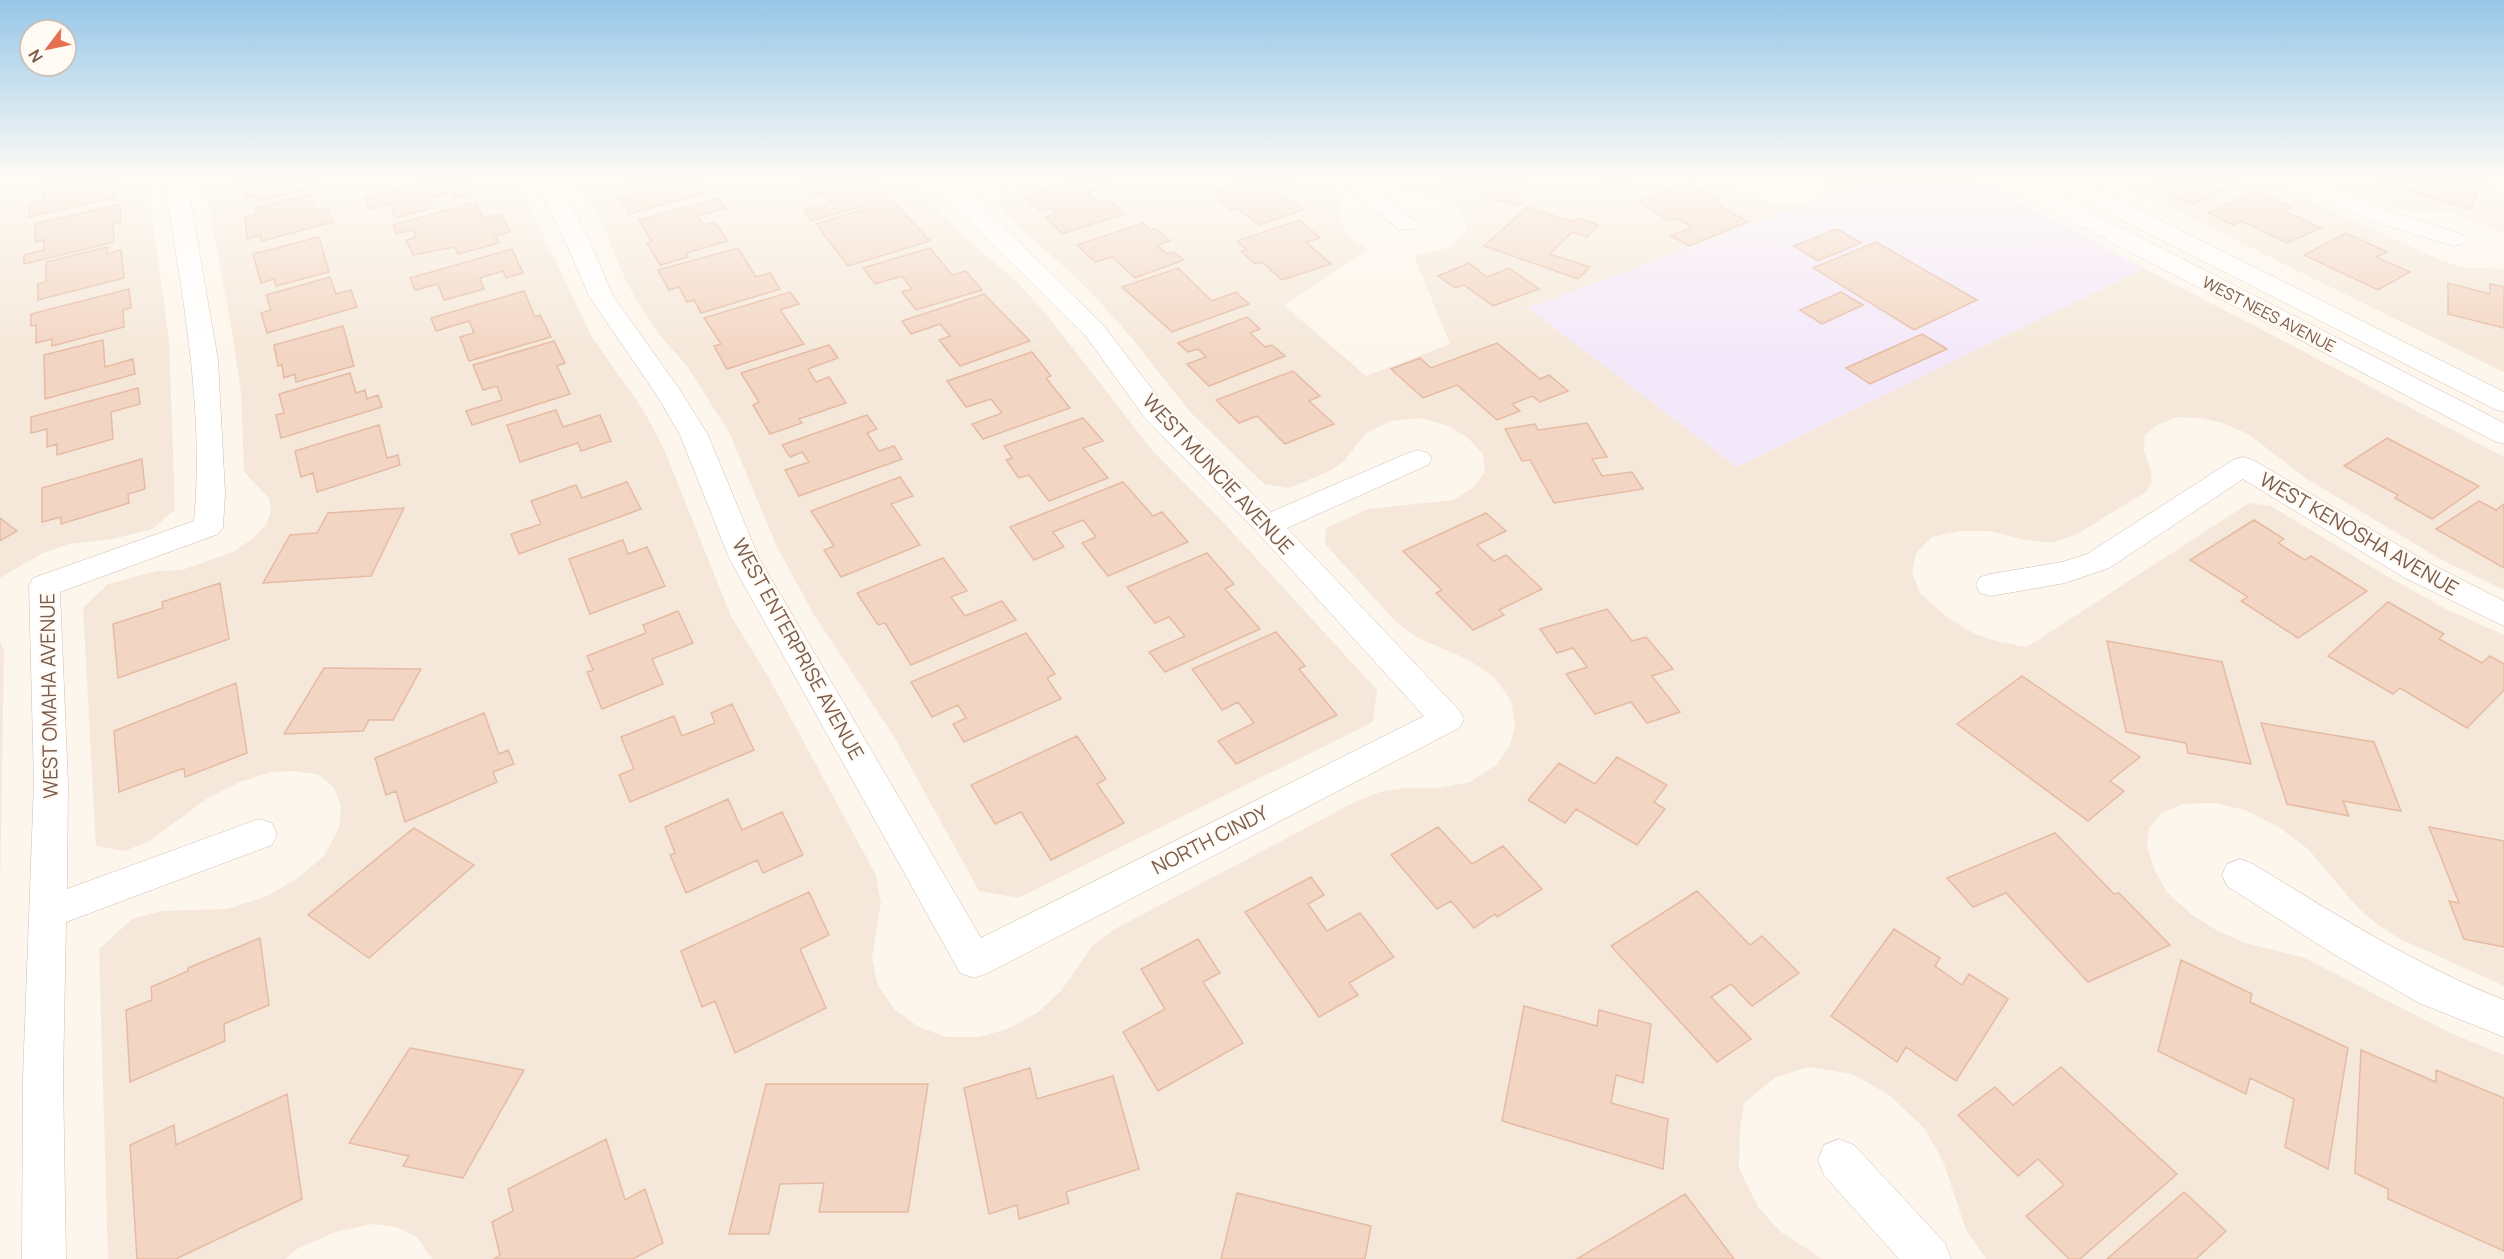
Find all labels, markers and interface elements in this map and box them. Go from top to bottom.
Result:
north arrow [18,18,78,78]
text: N [23,45,48,67]
street label: WEST NEES AVENUE [2199,271,2339,357]
street label: WEST MUNCIE AVENUE [1137,388,1300,560]
street label: WEST KENOSHA AVENUE [2255,466,2464,602]
street label: WEST ENTERPRISE AVENUE [726,533,871,764]
street label: WEST OMAHA AVENUE [33,593,64,799]
street label: NORTH CINDY [1147,798,1273,880]

